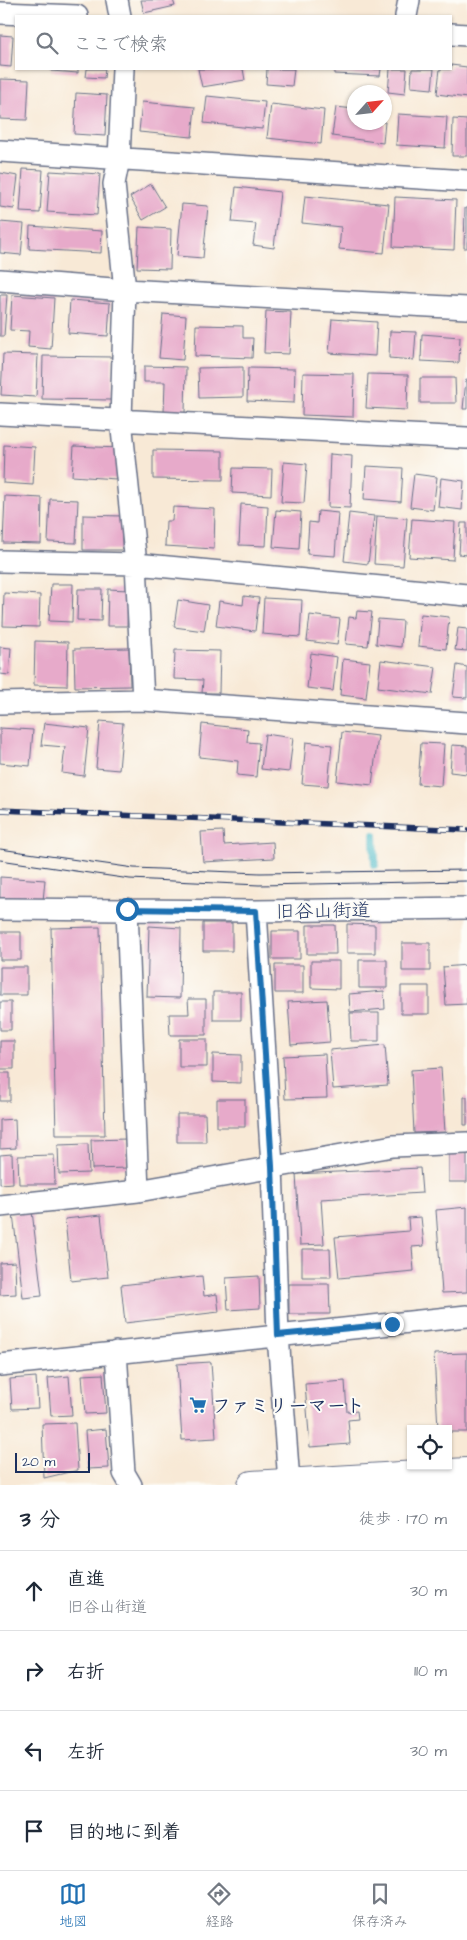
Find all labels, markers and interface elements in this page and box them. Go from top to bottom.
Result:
search box [15,15,452,70]
icon: search [33,29,61,57]
text: ここで検索 [73,31,168,58]
north arrow [347,85,392,130]
street label: 旧谷山街道 [275,897,371,926]
route start [116,898,139,921]
route end [381,1313,404,1336]
place label: ファミリーマート [212,1393,365,1420]
supermarket icon: ファミリーマート [188,1395,208,1415]
map controls [407,1425,452,1470]
button: locate [407,1425,452,1470]
scale bar [15,1450,90,1473]
text: 20 m [22,1452,55,1472]
text: 3 分 [20,1505,60,1534]
text: 徒歩 · 170 m [359,1508,447,1530]
text: 直進 [67,1566,105,1593]
icon: ahead [20,1577,48,1605]
text: 30 m [410,1580,447,1602]
text: 旧谷山街道 [67,1596,147,1618]
icon: right [20,1657,48,1685]
text: 右折 [67,1659,105,1686]
text: 110 m [414,1660,447,1682]
icon: left [20,1737,48,1765]
text: 左折 [67,1739,105,1766]
text: 30 m [410,1740,447,1762]
icon: arrive [20,1817,48,1845]
text: 目的地に到着 [67,1819,181,1846]
tab: 地図 [59,1880,87,1932]
tab: 経路 [205,1880,233,1932]
tab: 保存済み [352,1880,408,1932]

